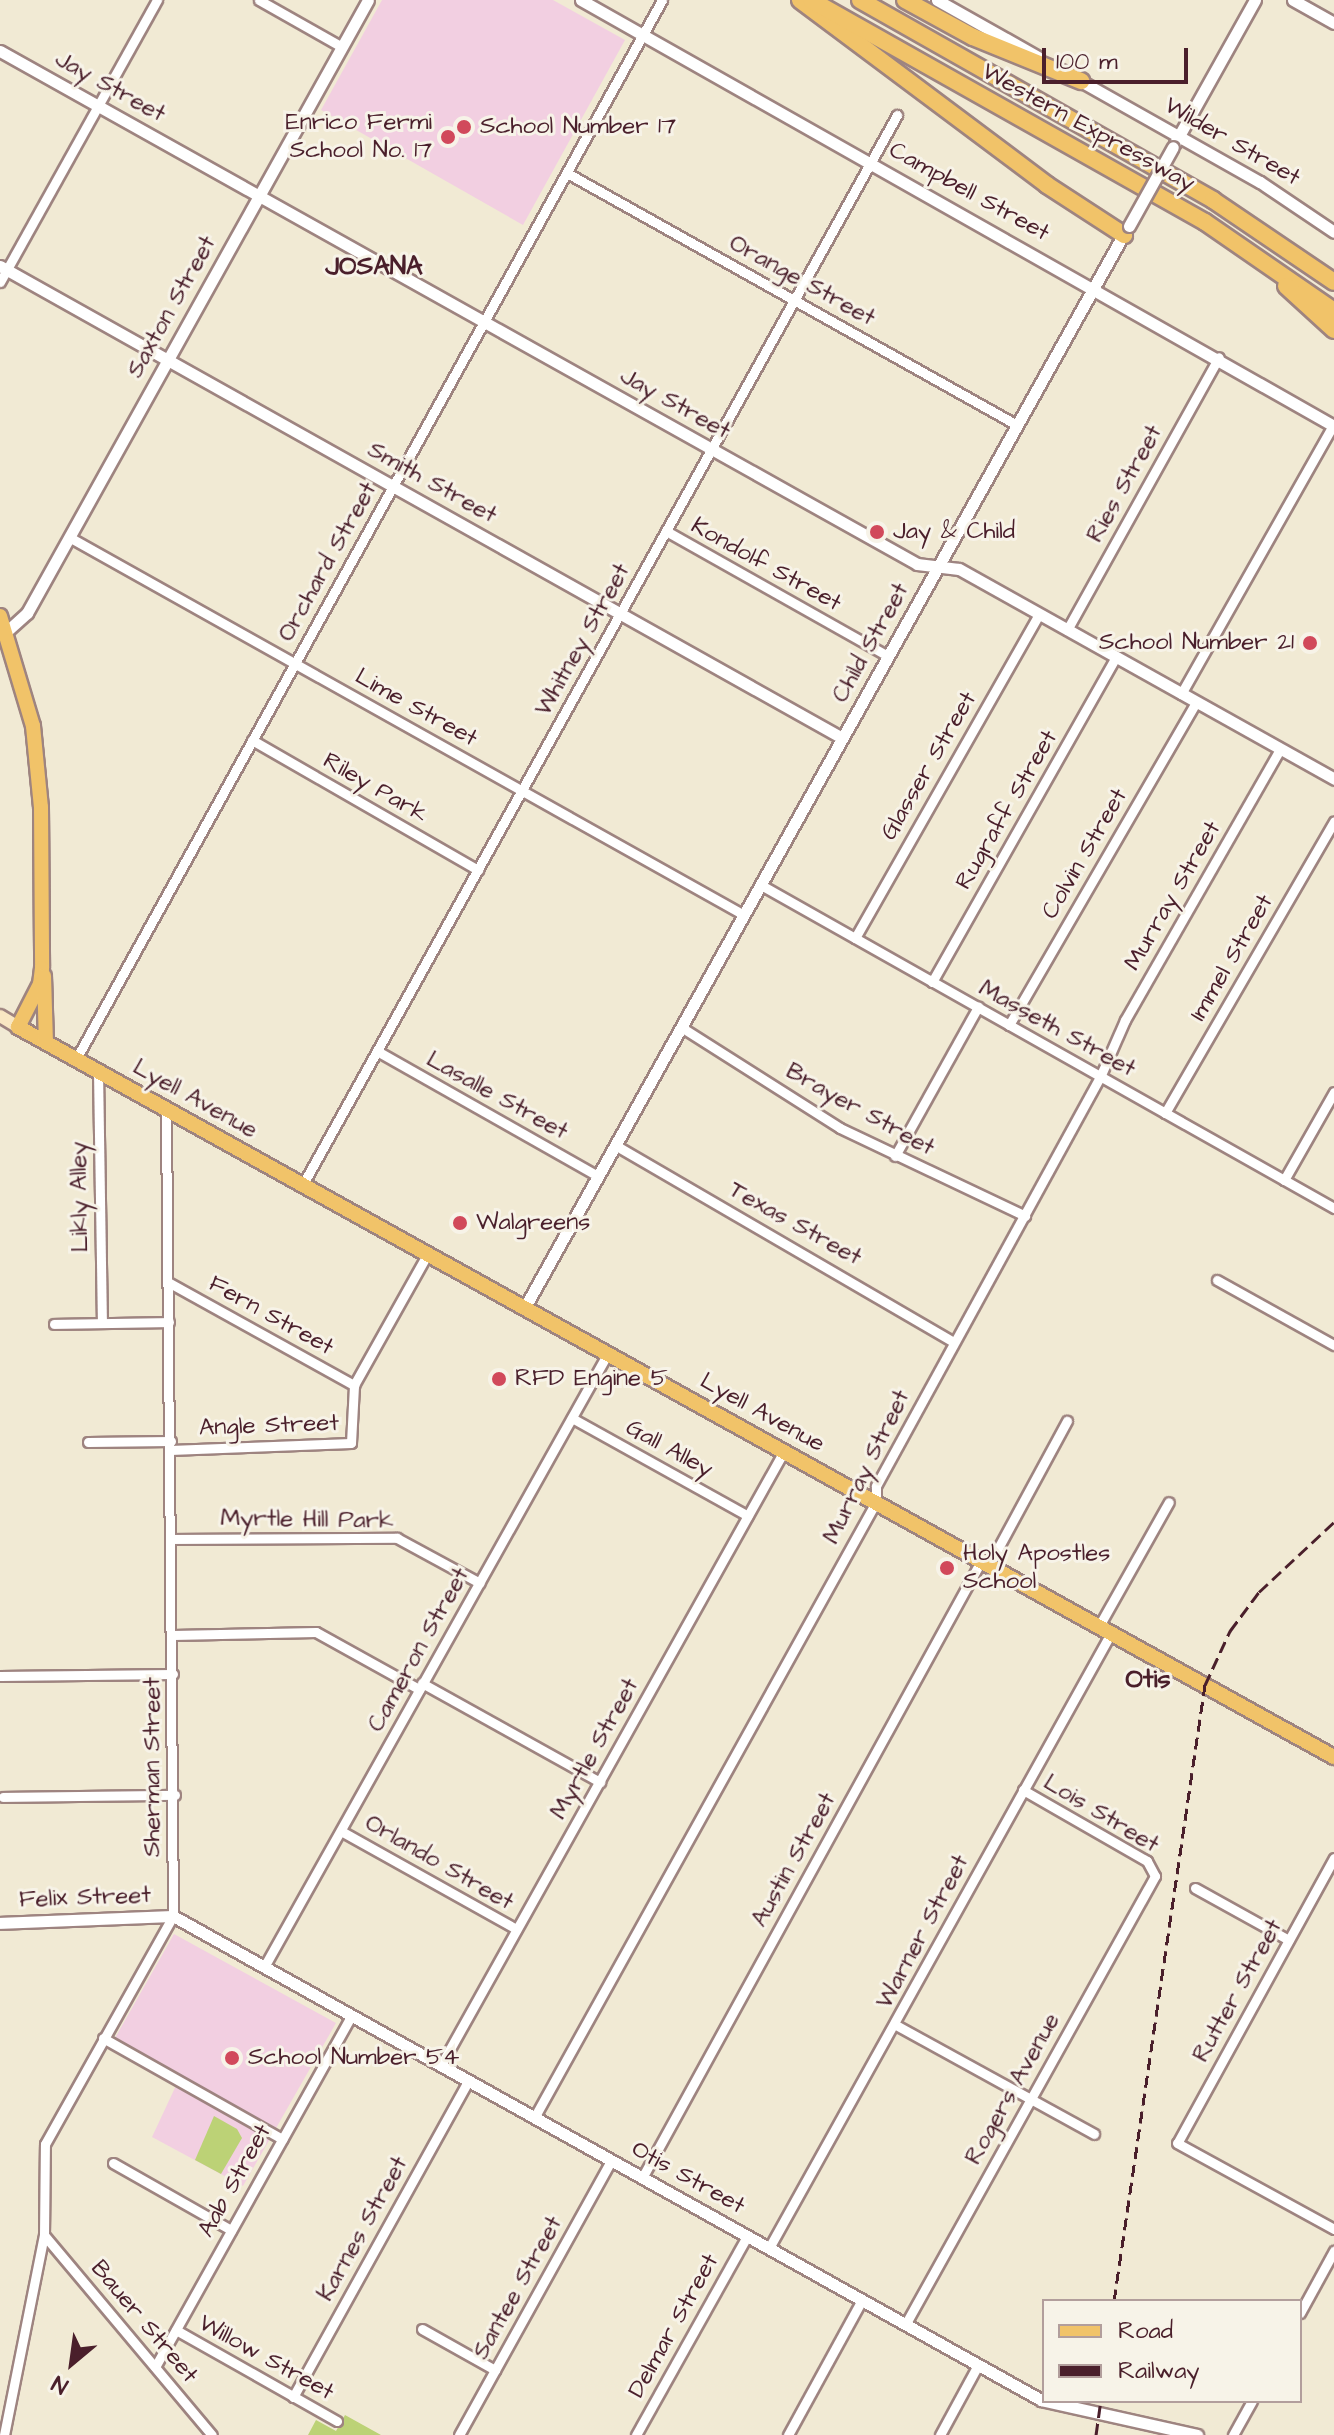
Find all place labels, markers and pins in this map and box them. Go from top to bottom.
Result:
place label: Enrico Fermi School No. 17 [285,109,432,165]
place label: School Number 17 [480,113,676,141]
marker: School Number 17 [455,118,473,136]
marker: Enrico Fermi School No. 17 [439,128,457,146]
place label: Jay & Child [893,518,1015,546]
marker: Jay & Child [868,523,886,541]
place label: School Number 21 [1099,629,1294,657]
marker: School Number 21 [1301,634,1319,652]
place label: Walgreens [476,1209,590,1237]
marker: Walgreens [451,1214,469,1232]
place label: RFD Engine 5 [515,1365,668,1393]
marker: RFD Engine 5 [490,1370,508,1388]
place label: Holy Apostles School [963,1540,1110,1596]
marker: Holy Apostles School [938,1559,956,1577]
place label: School Number 54 [248,2044,459,2072]
marker: School Number 54 [223,2049,241,2067]

